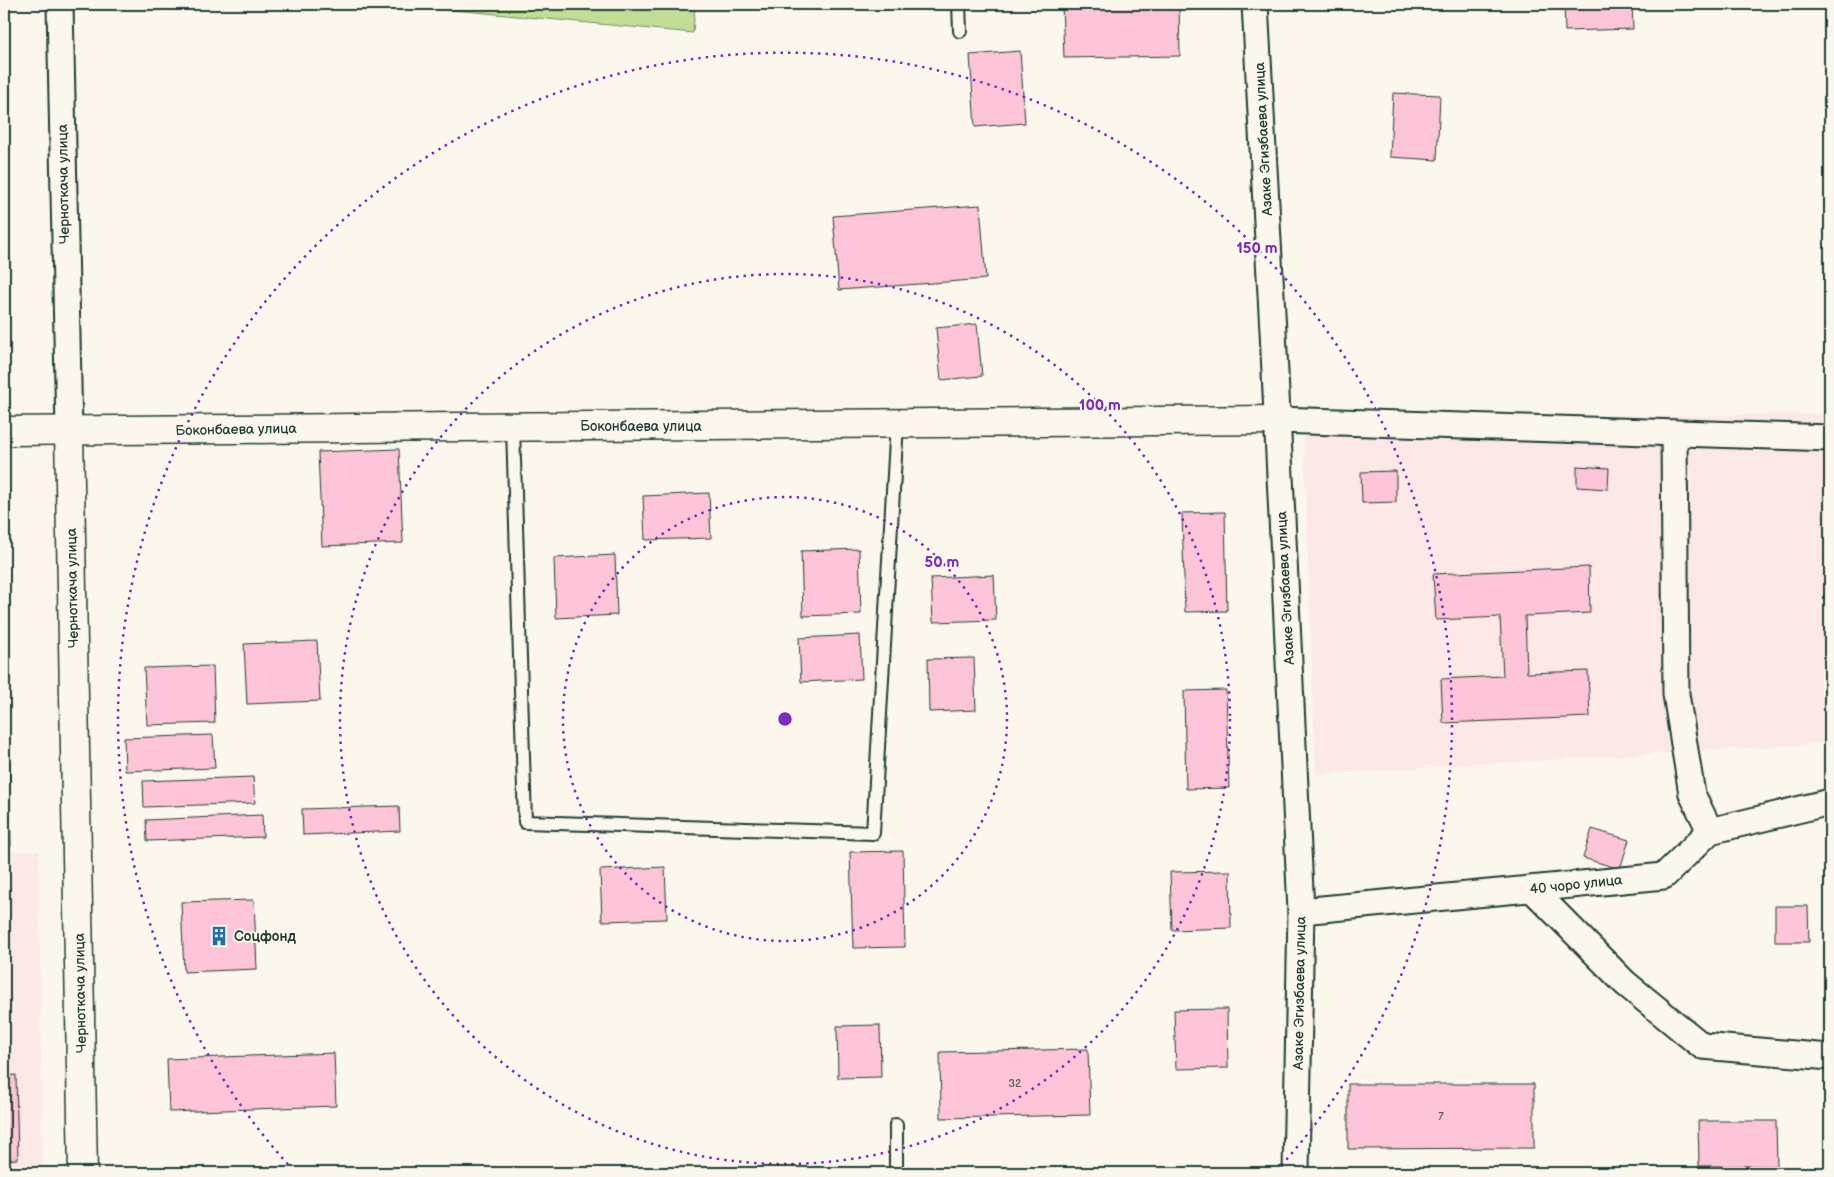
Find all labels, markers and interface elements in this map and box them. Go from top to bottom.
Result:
street label: Азаке Эгизбаева улица [1251,61,1276,217]
street label: Черноткача улица [54,123,73,244]
text: 150 m [1236,239,1278,258]
text: 100 m [1079,396,1121,415]
street label: Боконбаева улица [580,418,702,435]
street label: Боконбаева улица [175,420,298,439]
street label: Азаке Эгизбаева улица [1273,510,1298,666]
street label: Черноткача улица [63,527,82,648]
text: 50 m [925,553,960,572]
centre of rings [776,710,794,728]
street label: 40 чоро улица [1529,871,1624,898]
street label: Азаке Эгизбаева улица [1290,915,1309,1071]
building icon: Соцфонд [208,925,230,947]
place label: Соцфонд [234,928,297,945]
street label: Черноткача улица [71,932,90,1053]
house number: 32 [1008,1077,1022,1090]
house number: 7 [1438,1110,1444,1123]

